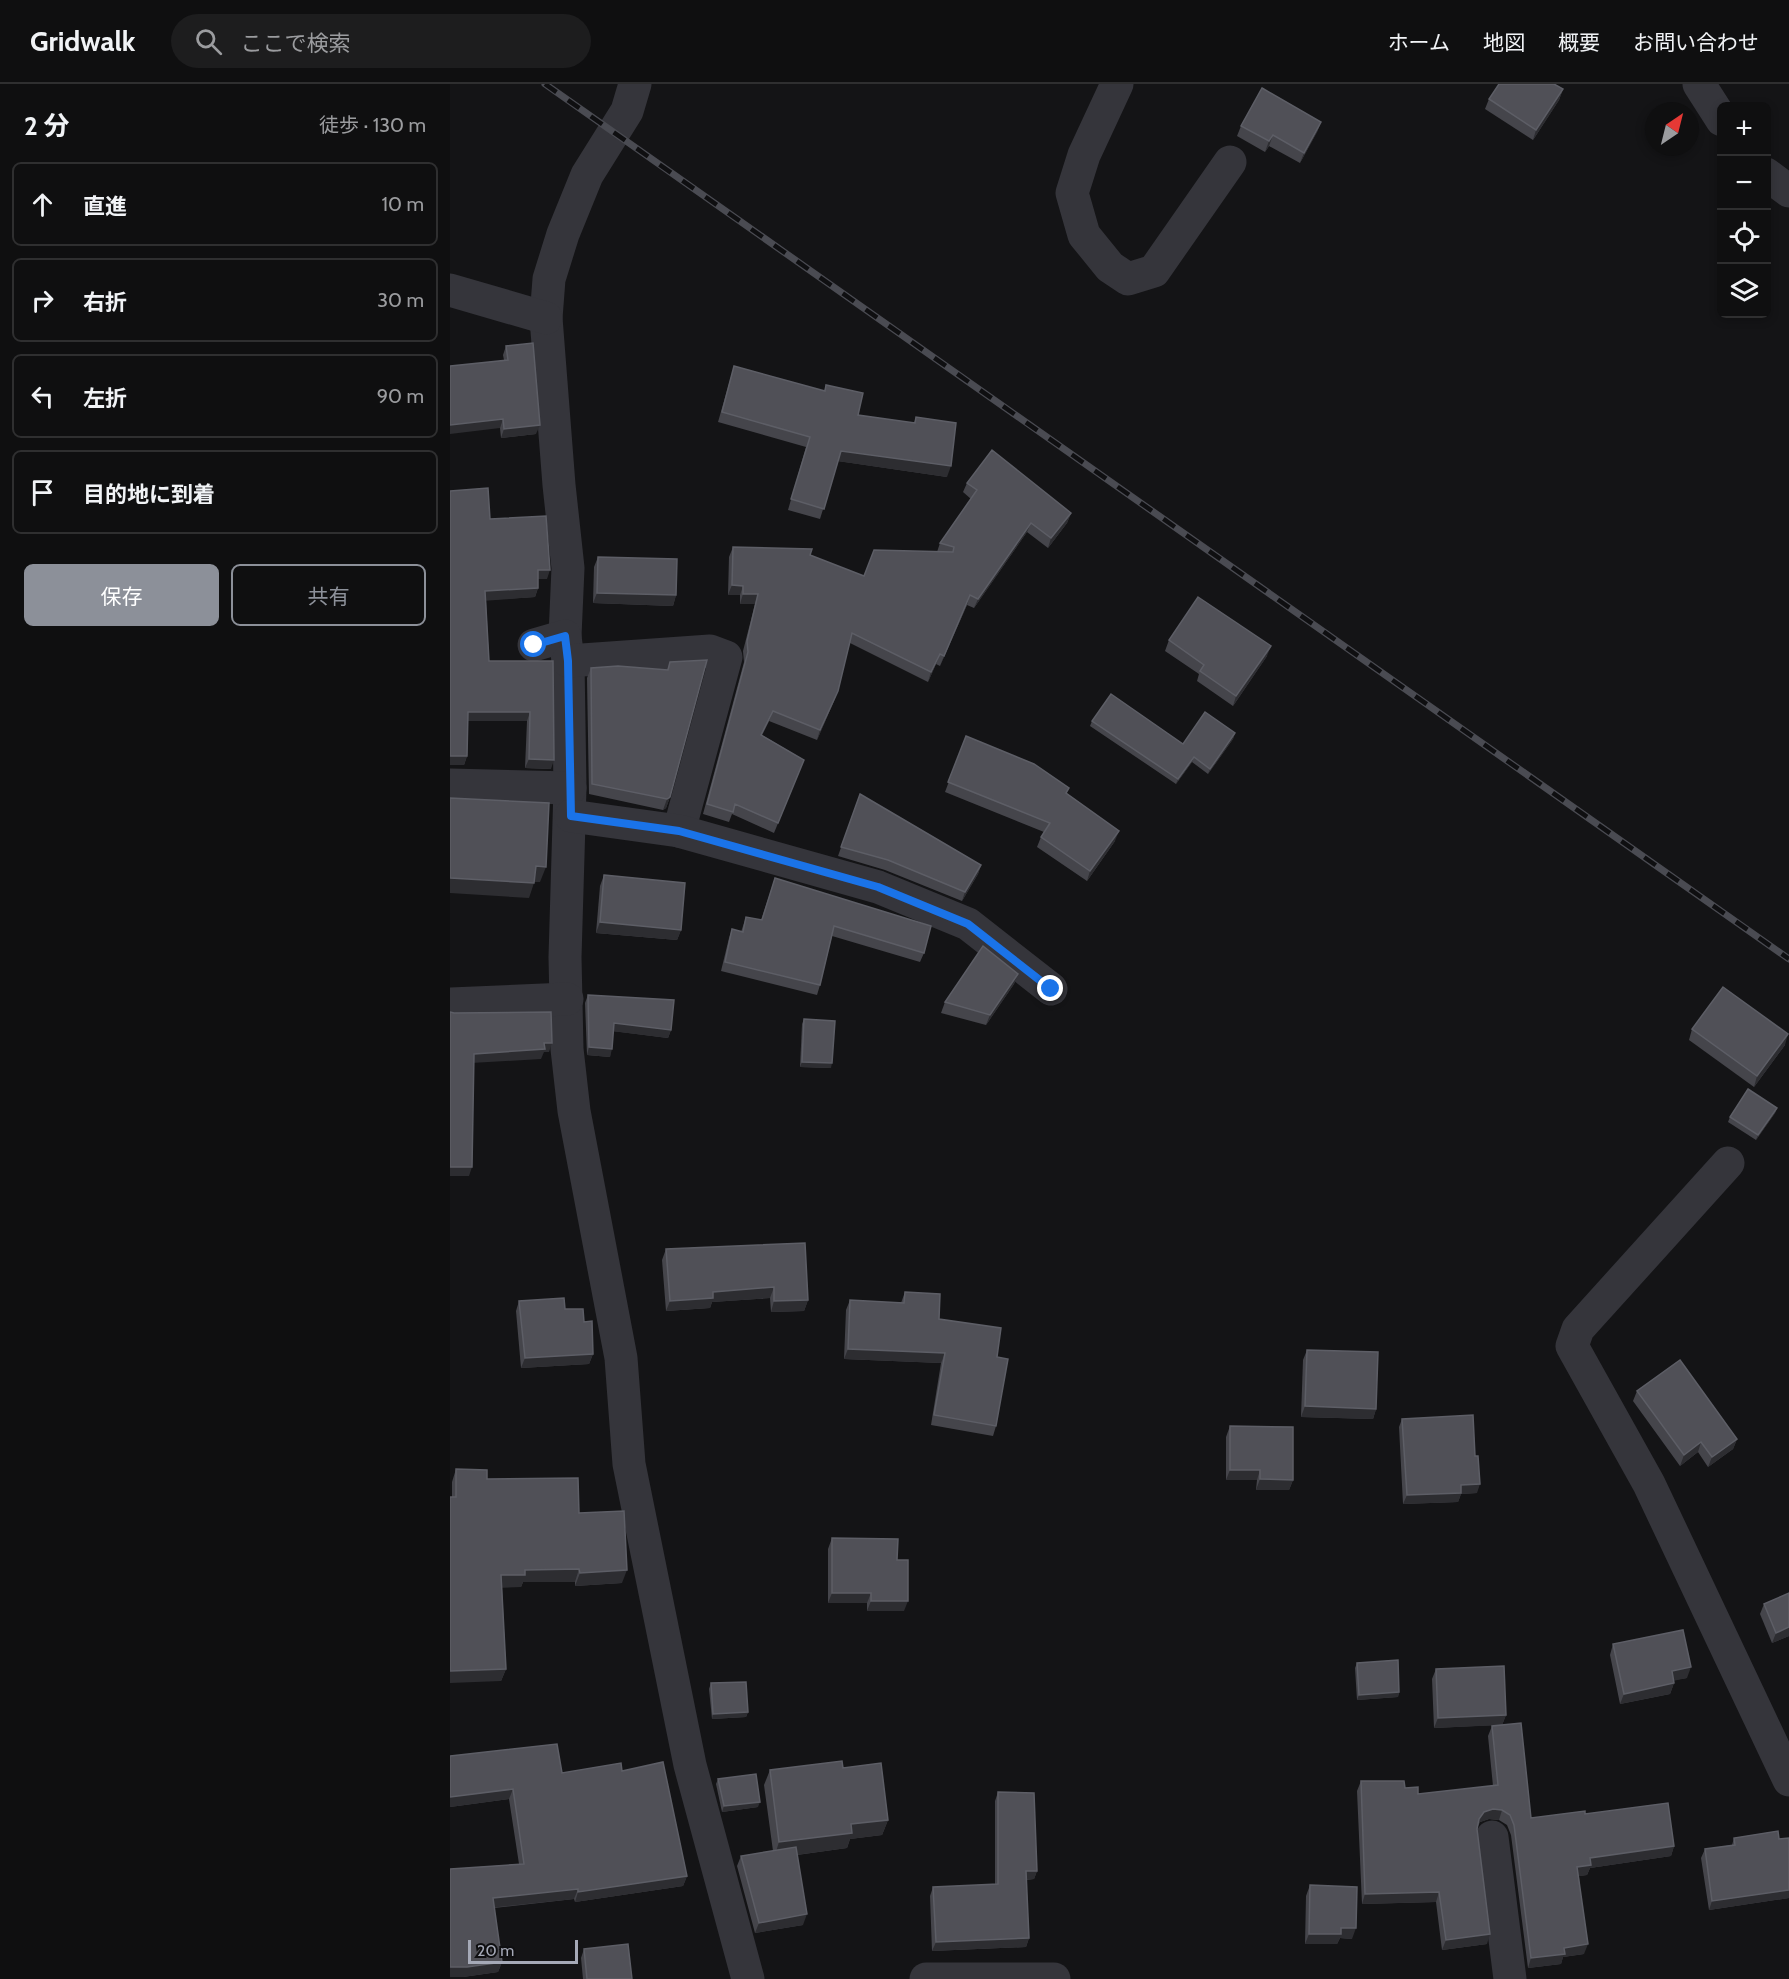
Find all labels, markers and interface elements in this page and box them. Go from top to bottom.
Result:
search box [171,14,591,68]
text: Gridwalk [30,24,135,58]
icon: search [192,25,225,58]
text: ここで検索 [240,30,350,57]
text: ホーム [1388,30,1450,55]
text: 地図 [1483,30,1525,55]
text: 概要 [1558,30,1600,55]
text: お問い合わせ [1633,30,1759,55]
north arrow [1645,102,1699,156]
map controls [1717,102,1771,318]
button: + [1717,102,1771,156]
text: 2 分 [24,110,70,142]
text: 徒歩 · 130 m [319,113,426,137]
button: − [1717,156,1771,210]
icon: ahead [26,188,59,221]
text: 10 m [381,192,424,216]
text: 直進 [83,193,127,220]
button: locate [1717,210,1771,264]
button: layers [1717,264,1771,318]
icon: right [26,284,59,317]
text: 30 m [377,288,424,312]
text: 右折 [83,289,127,316]
icon: left [26,380,59,413]
text: 90 m [377,384,424,408]
text: 左折 [83,385,127,412]
icon: arrive [26,476,59,509]
text: 目的地に到着 [83,481,215,508]
button: 保存 [24,564,219,626]
button: 共有 [231,564,426,626]
route start [520,631,546,657]
route end [1037,975,1063,1001]
scale bar [468,1937,578,1964]
text: 20 m [477,1941,514,1960]

